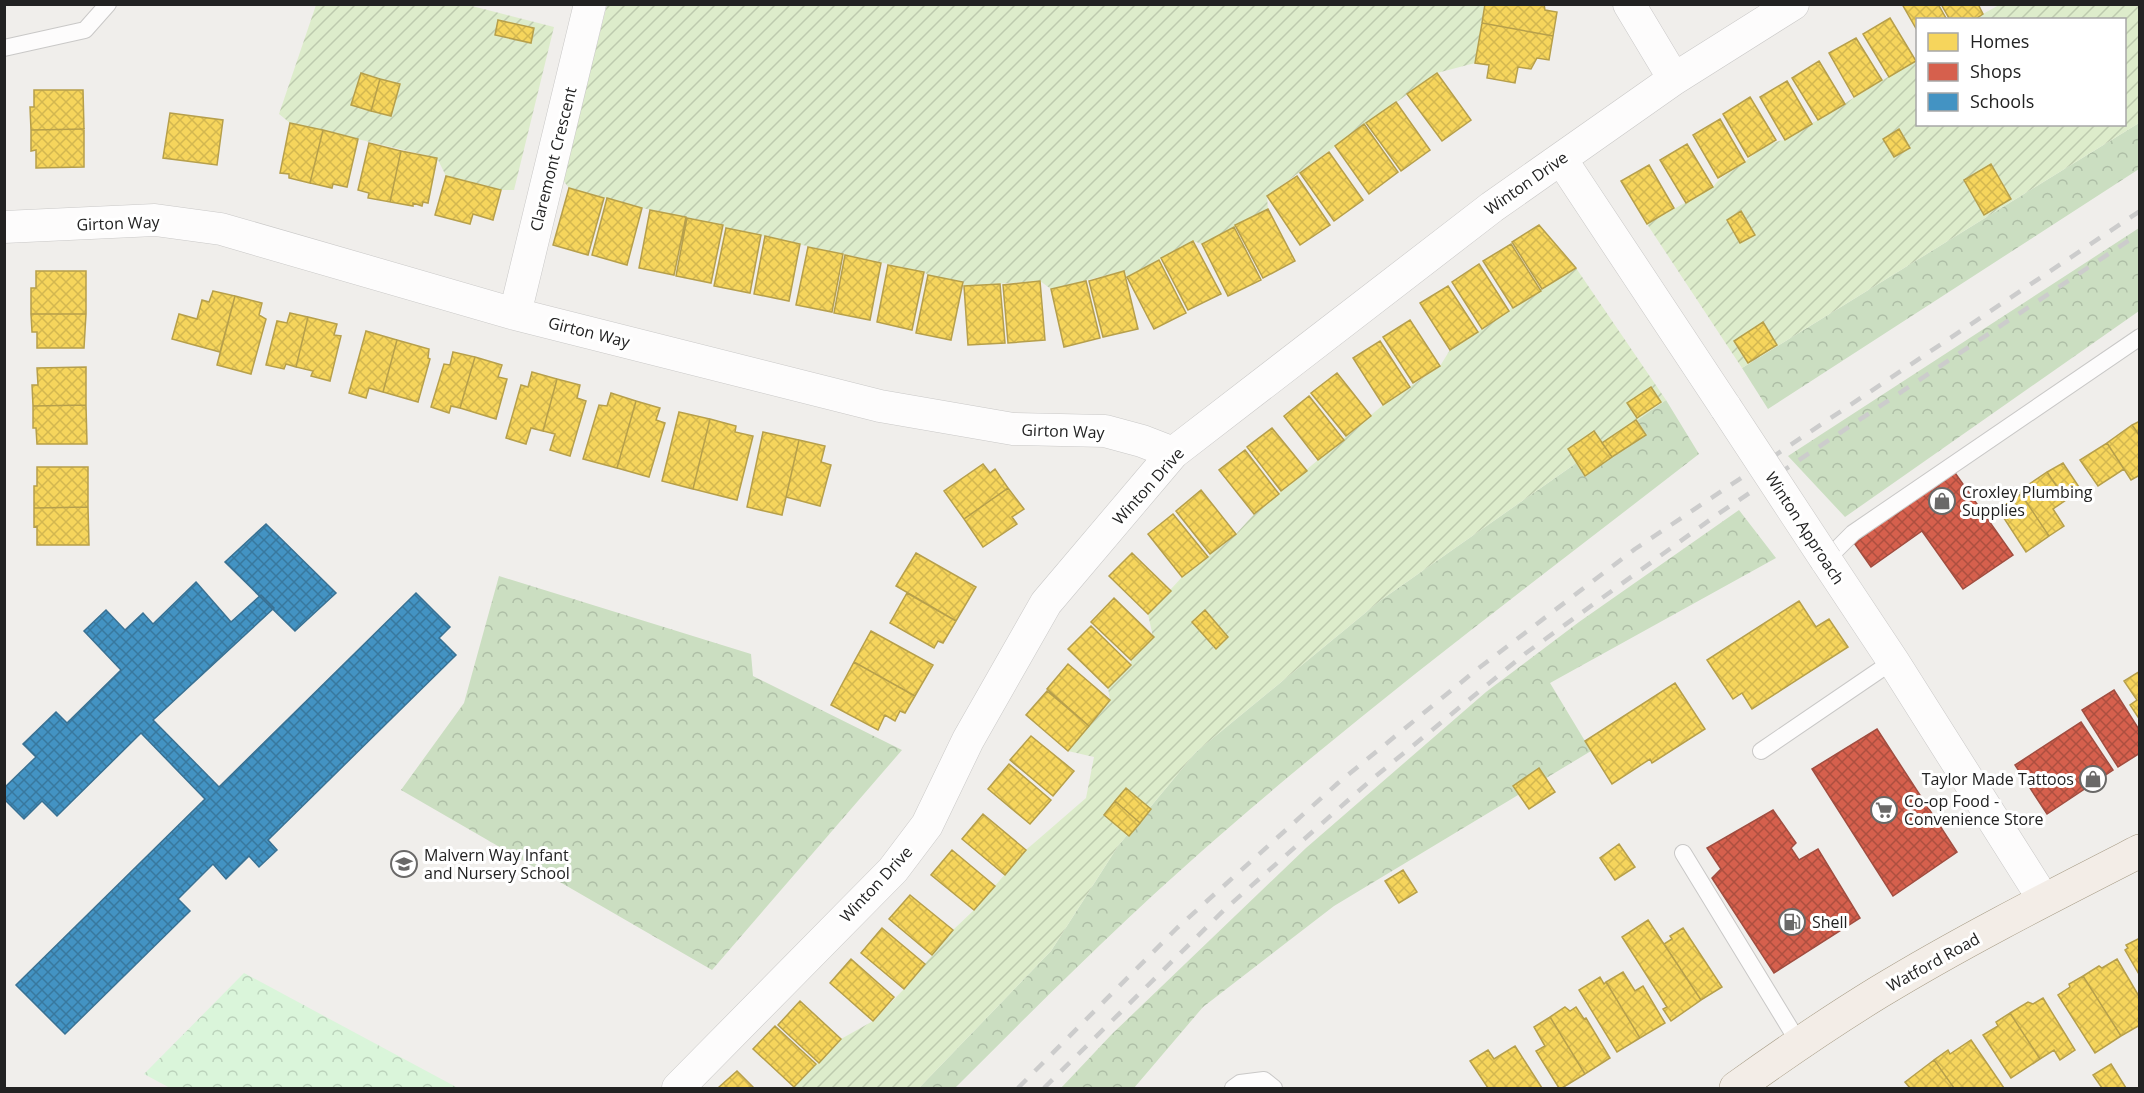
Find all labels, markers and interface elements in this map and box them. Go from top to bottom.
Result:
legend [1916,18,2126,126]
text: Homes [1970,29,2029,53]
text: Shops [1970,59,2021,83]
street label: Claremont Crescent [524,84,582,233]
text: Schools [1970,89,2034,113]
street label: Winton Drive [1480,146,1572,220]
street label: Girton Way [76,211,161,235]
street label: Girton Way [546,311,633,353]
street label: Girton Way [1021,419,1106,443]
street label: Winton Drive [1107,443,1189,529]
street label: Winton Approach [1760,467,1850,589]
place label: Croxley Plumbing Supplies [1962,481,2093,521]
shop icon: Croxley Plumbing Supplies [1927,486,1957,516]
shop icon: Taylor Made Tattoos [2078,764,2108,794]
place label: Taylor Made Tattoos [1922,768,2074,790]
place label: Co-op Food - Convenience Store [1904,790,2044,830]
supermarket icon: Co-op Food - Convenience Store [1869,795,1899,825]
street label: Winton Drive [835,841,917,927]
place label: Malvern Way Infant and Nursery School [424,844,570,884]
school or university icon: Malvern Way Infant and Nursery School [389,849,419,879]
fuel station icon: Shell [1777,907,1807,937]
place label: Shell [1812,911,1848,933]
street label: Watford Road [1883,927,1983,997]

